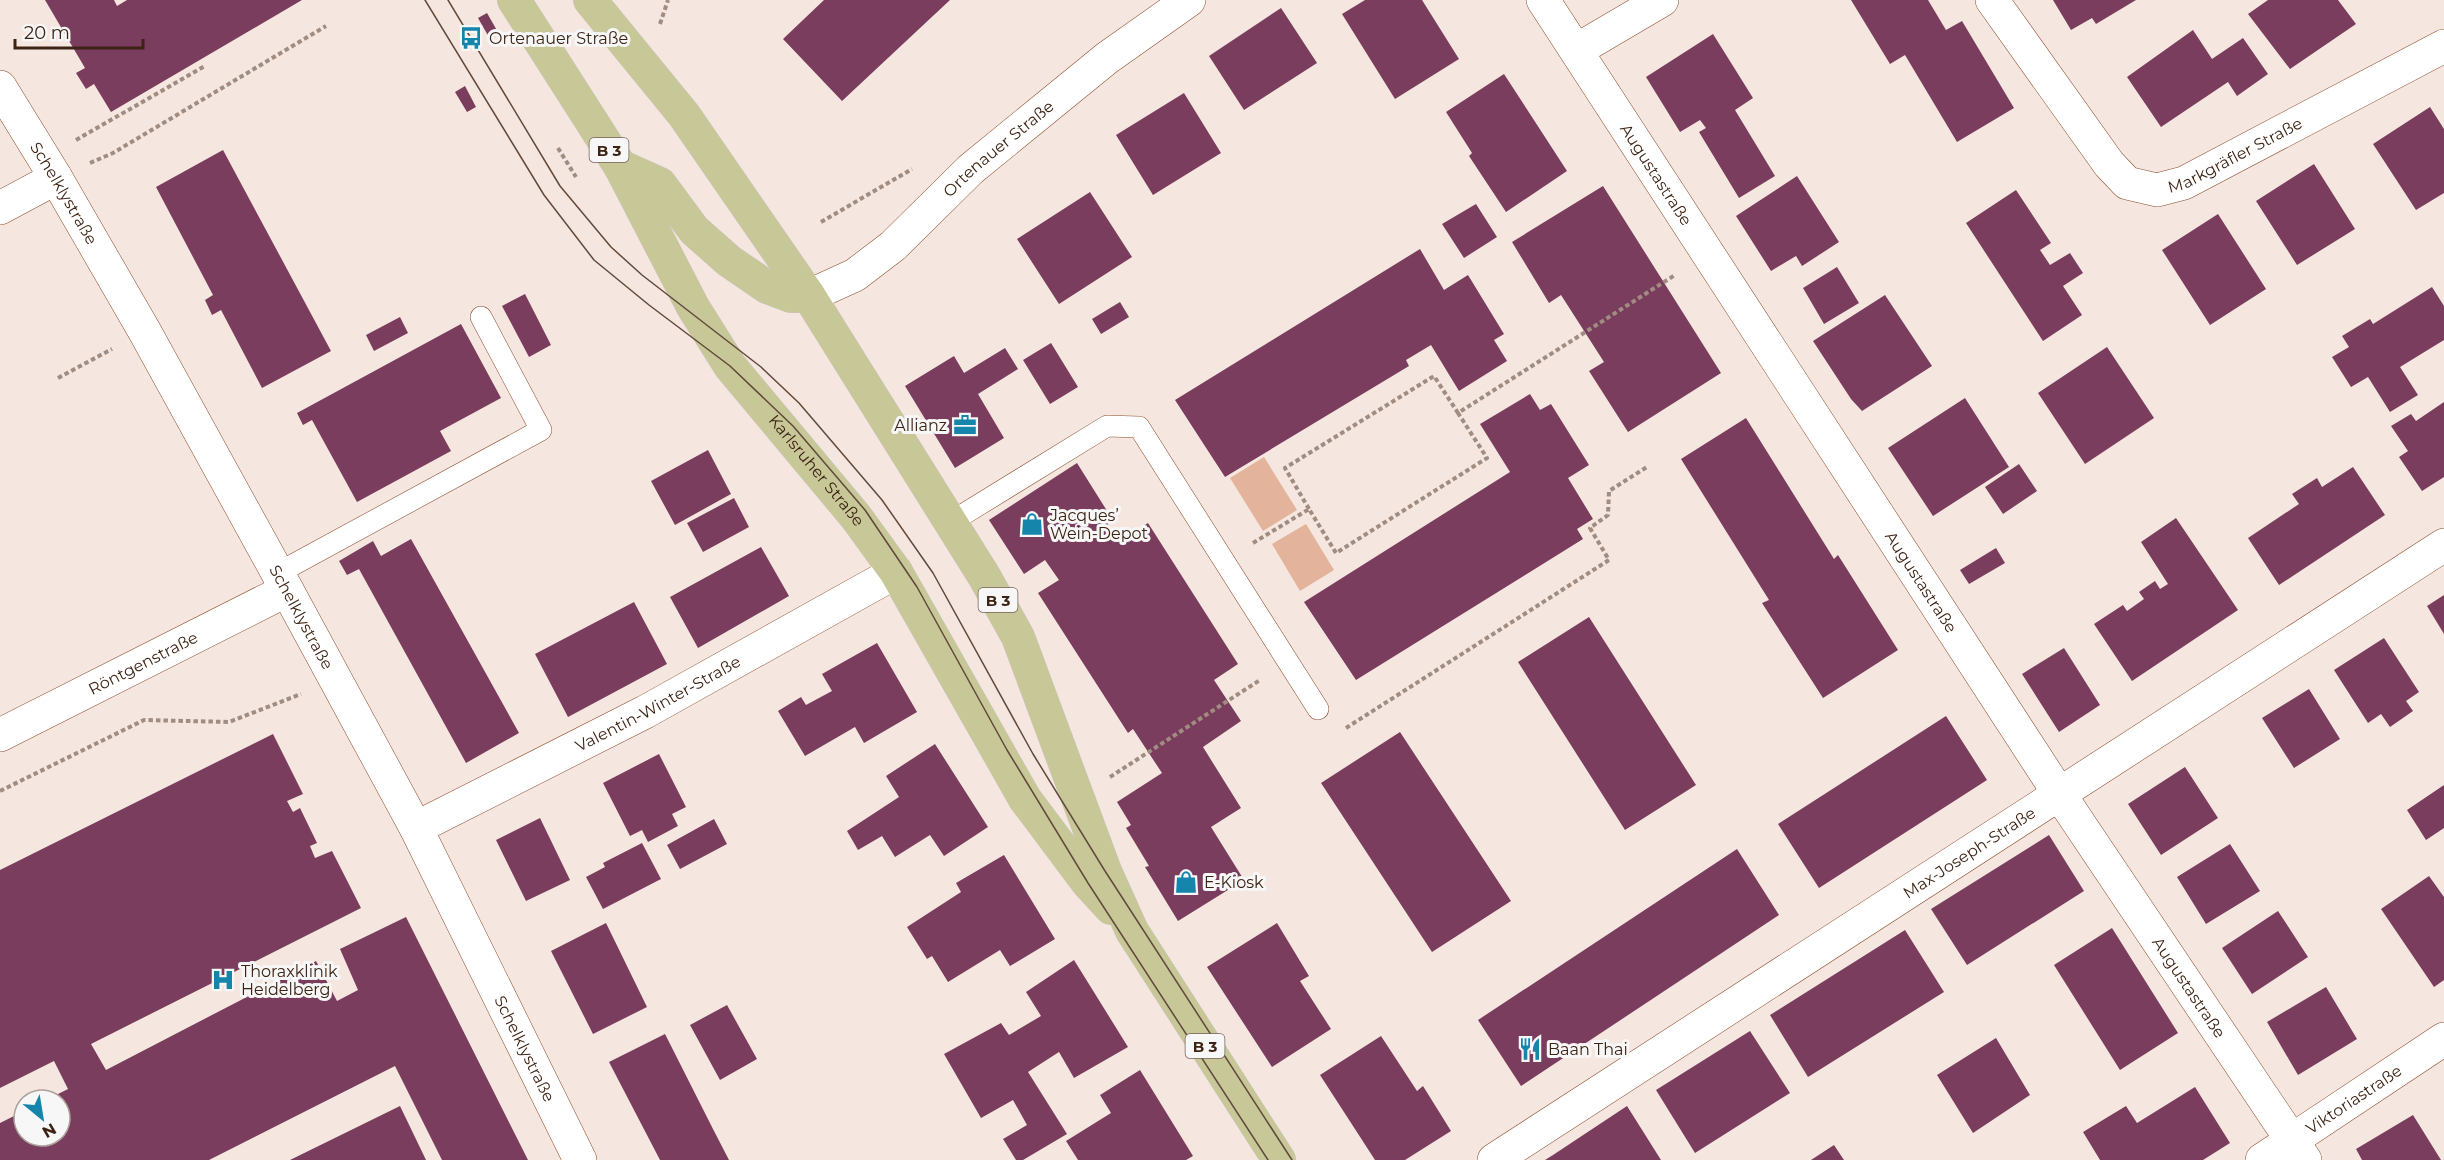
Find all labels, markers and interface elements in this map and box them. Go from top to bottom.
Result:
scale bar [15,12,142,50]
text: 20 m [24,22,70,44]
bus stop icon: Ortenauer Straße [458,25,484,51]
place label: Ortenauer Straße [489,29,628,48]
street label: Ortenauer Straße [939,96,1057,201]
street label: Markgräfler Straße [2166,113,2305,196]
street label: Augustastraße [1616,120,1696,229]
street label: Schelklystraße [27,138,102,248]
road number: B 3 [590,138,628,162]
street label: Karlsruher Straße [765,411,869,530]
office icon: Allianz [952,412,978,438]
place label: Allianz [894,416,947,435]
place label: Jacques’ Wein-Depot [1049,506,1149,543]
shop icon: Jacques’ Wein-Depot [1019,511,1045,537]
street label: Augustastraße [1881,528,1961,636]
street label: Schelklystraße [266,562,338,673]
road number: B 3 [978,588,1018,612]
street label: Röntgenstraße [85,627,201,698]
street label: Valentin-Winter-Straße [572,651,744,755]
street label: Max-Joseph-Straße [1899,803,2039,902]
shop icon: E-Kiosk [1173,869,1199,895]
place label: E-Kiosk [1204,873,1264,892]
street label: Augustastraße [2149,933,2230,1041]
place label: Thoraxklinik Heidelberg [241,962,338,999]
hospital icon: Thoraxklinik Heidelberg [210,967,236,993]
street label: Schelklystraße [491,992,559,1105]
road number: B 3 [1186,1034,1224,1058]
restaurant icon: Baan Thai [1517,1036,1543,1062]
place label: Baan Thai [1548,1040,1628,1059]
street label: Viktoriastraße [2302,1060,2405,1138]
north arrow [12,1088,72,1148]
text: N [39,1119,60,1142]

